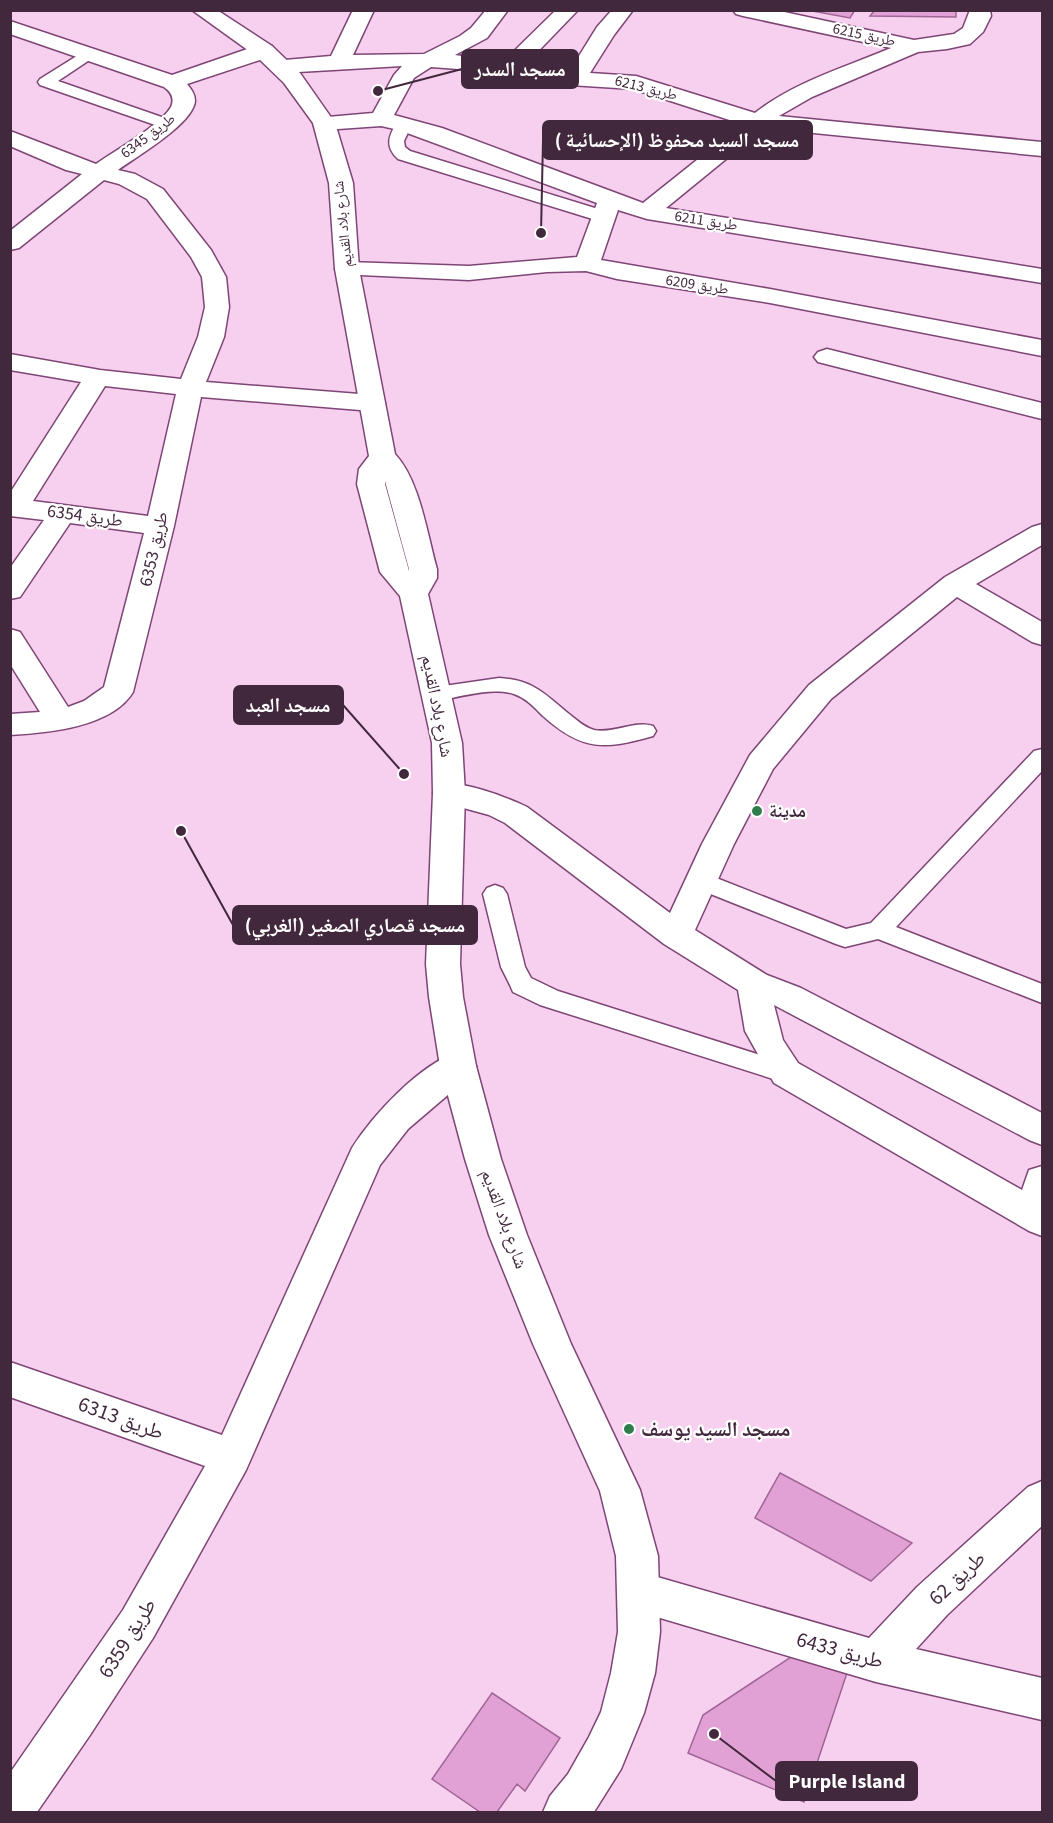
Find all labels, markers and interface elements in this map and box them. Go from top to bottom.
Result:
street label: طريق 6215 [831,18,897,52]
callout: مسجد السدر [462,50,578,88]
text: مسجد السدر [473,56,566,84]
street label: طريق 6213 [613,70,679,106]
street label: طريق 6345 [116,108,180,164]
callout: مسجد السيد محفوظ (الإحسائية ) [543,121,812,159]
text: مسجد السيد محفوظ (الإحسائية ) [555,127,799,155]
street label: شارع بلاد القديم [328,180,358,268]
street label: طريق 6211 [673,206,739,236]
street label: طريق 6209 [664,270,730,300]
street label: طريق 6354 [45,498,125,534]
street label: طريق 6353 [133,509,175,589]
street label: شارع بلاد القديم [415,653,459,759]
callout: مسجد العبد [234,686,343,724]
text: مسجد العبد [246,692,330,720]
place label: مدينة [769,799,806,824]
marker: مدينة [750,804,764,818]
callout: مسجد قصاري الصغير (الغربي) [233,906,477,944]
text: مسجد قصاري الصغير (الغربي) [245,912,465,941]
street label: شارع بلاد القديم [474,1166,534,1272]
street label: طريق 6313 [74,1389,168,1447]
place label: مسجد السيد يوسف [641,1414,790,1444]
marker: مسجد السيد يوسف [622,1422,636,1436]
street label: طريق 62 [922,1544,992,1612]
street label: طريق 6359 [91,1592,163,1684]
street label: طريق 6433 [793,1624,887,1676]
callout: Purple Island [776,1762,917,1800]
text: Purple Island [789,1768,905,1796]

